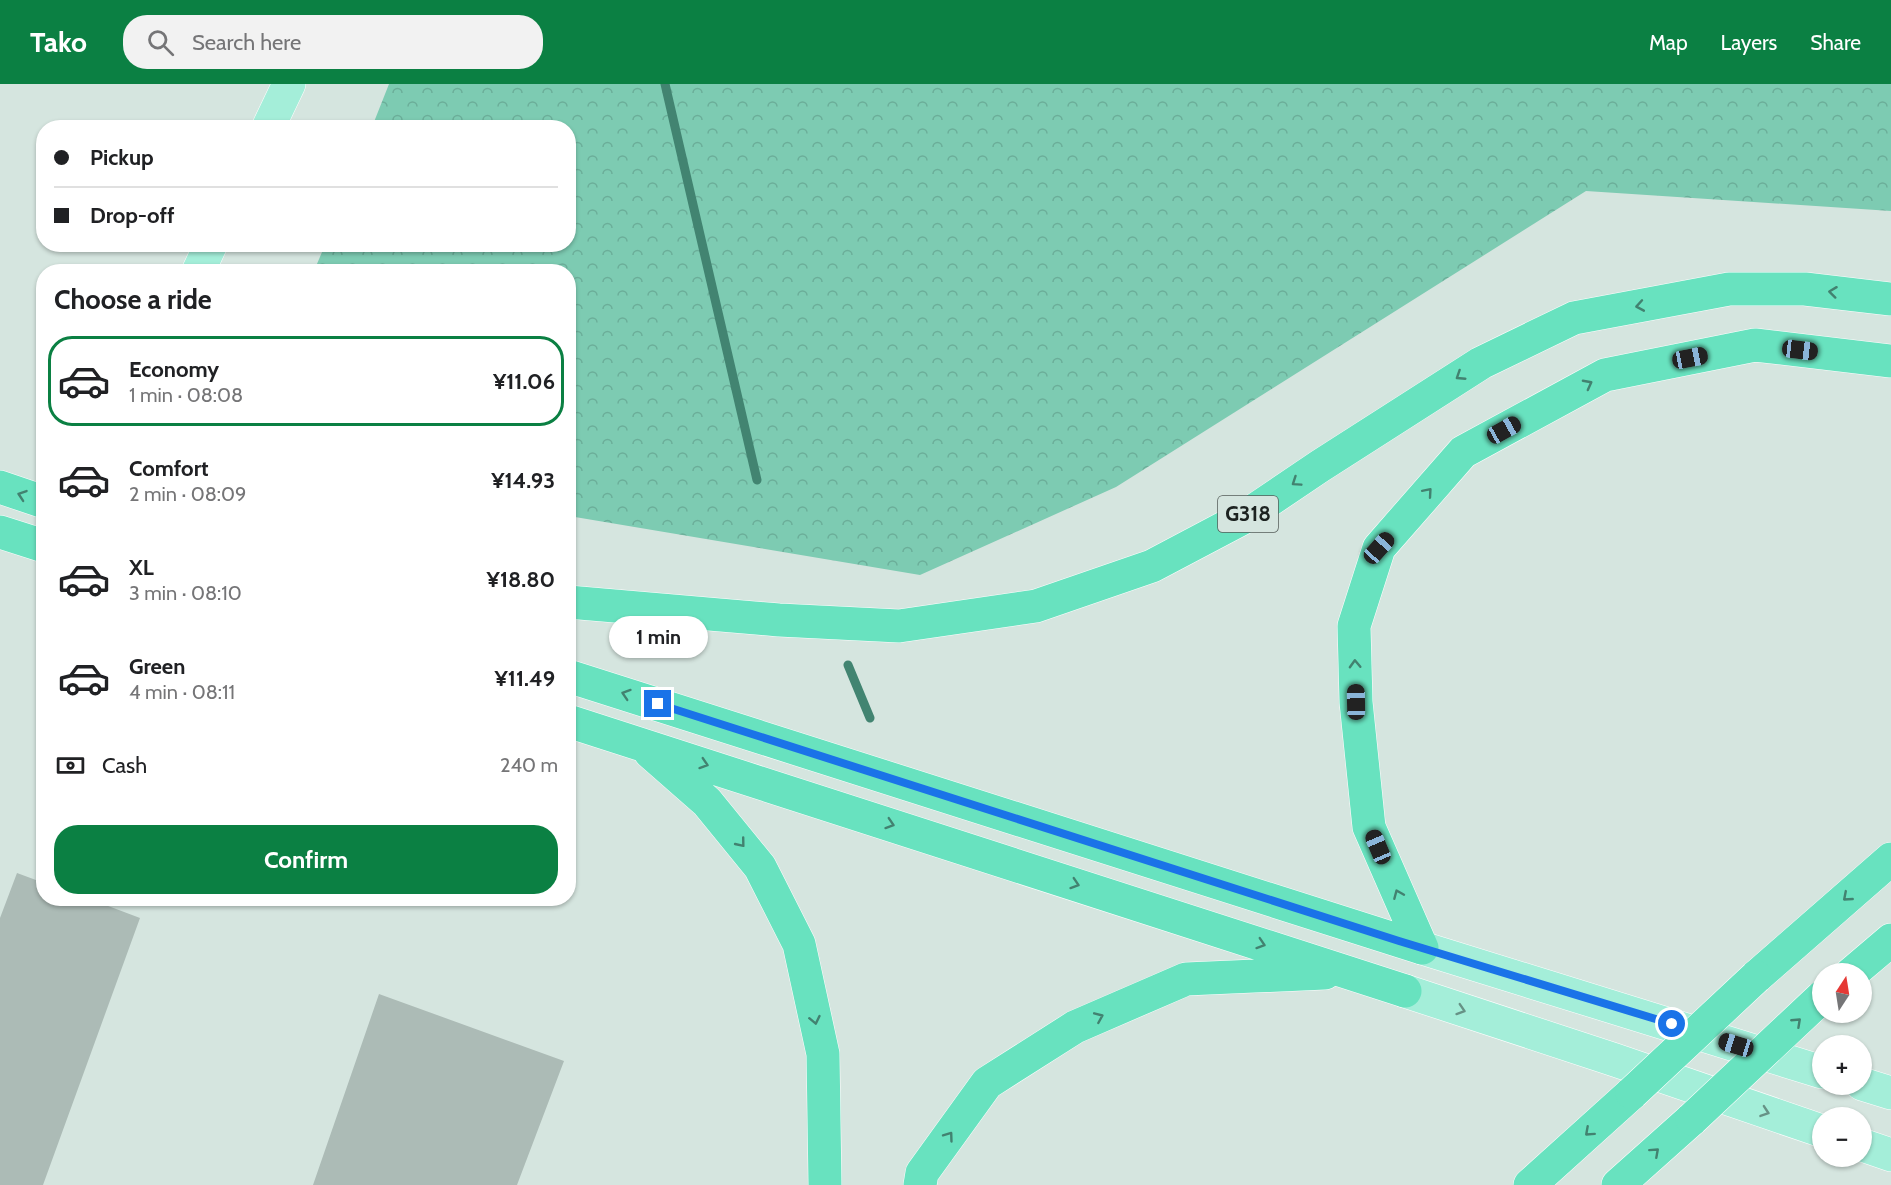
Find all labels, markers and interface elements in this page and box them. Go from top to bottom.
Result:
search box [123,15,543,69]
text: Tako [30,25,87,59]
icon: search [144,26,177,59]
text: Search here [192,29,301,56]
text: Map [1649,30,1688,55]
text: Layers [1721,30,1777,55]
text: Share [1810,30,1861,55]
text: Pickup [90,144,154,171]
text: Drop-off [90,202,174,229]
text: Choose a ride [54,283,212,316]
one-way arrow [1828,286,1837,299]
one-way arrow [1635,299,1645,312]
car [1781,339,1819,361]
car [1671,346,1709,370]
icon: car [57,354,111,408]
text: Economy [129,356,219,383]
text: ¥11.06 [493,368,555,395]
one-way arrow [1456,369,1466,381]
one-way arrow [1582,380,1592,391]
text: 1 min · 08:08 [129,383,243,407]
car [1484,413,1524,447]
icon: car [57,453,111,507]
text: Comfort [129,455,208,482]
text: ¥14.93 [491,467,555,494]
one-way arrow [1292,475,1303,486]
text: 2 min · 08:09 [129,482,246,506]
one-way arrow [1421,488,1432,499]
one-way arrow [17,489,28,502]
road number: G318 [1218,496,1278,532]
car [1360,529,1398,567]
icon: car [57,552,111,606]
text: XL [129,554,154,581]
text: ¥18.80 [487,566,555,593]
text: 3 min · 08:10 [129,581,242,605]
callout: 1 min [608,617,708,659]
text: 1 min [636,625,681,649]
icon: car [57,651,111,705]
text: Green [129,653,185,680]
one-way arrow [1349,660,1361,669]
text: ¥11.49 [495,665,555,692]
text: 4 min · 08:11 [129,680,235,704]
car [1347,684,1365,720]
one-way arrow [621,689,632,701]
route end [644,690,671,717]
icon: cash [54,749,87,782]
text: Cash [102,752,147,779]
text: 240 m [500,753,558,777]
one-way arrow [698,757,709,770]
one-way arrow [884,817,895,830]
button: Confirm [54,825,558,894]
car [1363,827,1393,867]
one-way arrow [733,836,744,847]
one-way arrow [1069,877,1080,890]
one-way arrow [1394,890,1406,901]
one-way arrow [1843,890,1854,901]
one-way arrow [1255,937,1266,950]
north arrow [1812,963,1872,1023]
map controls [1812,963,1872,1167]
one-way arrow [1455,1002,1466,1015]
route start [1658,1010,1685,1037]
one-way arrow [1093,1012,1104,1024]
one-way arrow [808,1015,821,1025]
one-way arrow [1789,1018,1800,1029]
car [1716,1031,1756,1059]
button: + [1812,1035,1872,1095]
one-way arrow [1759,1104,1770,1117]
button: − [1812,1107,1872,1167]
one-way arrow [1585,1125,1596,1136]
one-way arrow [942,1131,953,1142]
one-way arrow [1648,1148,1659,1159]

